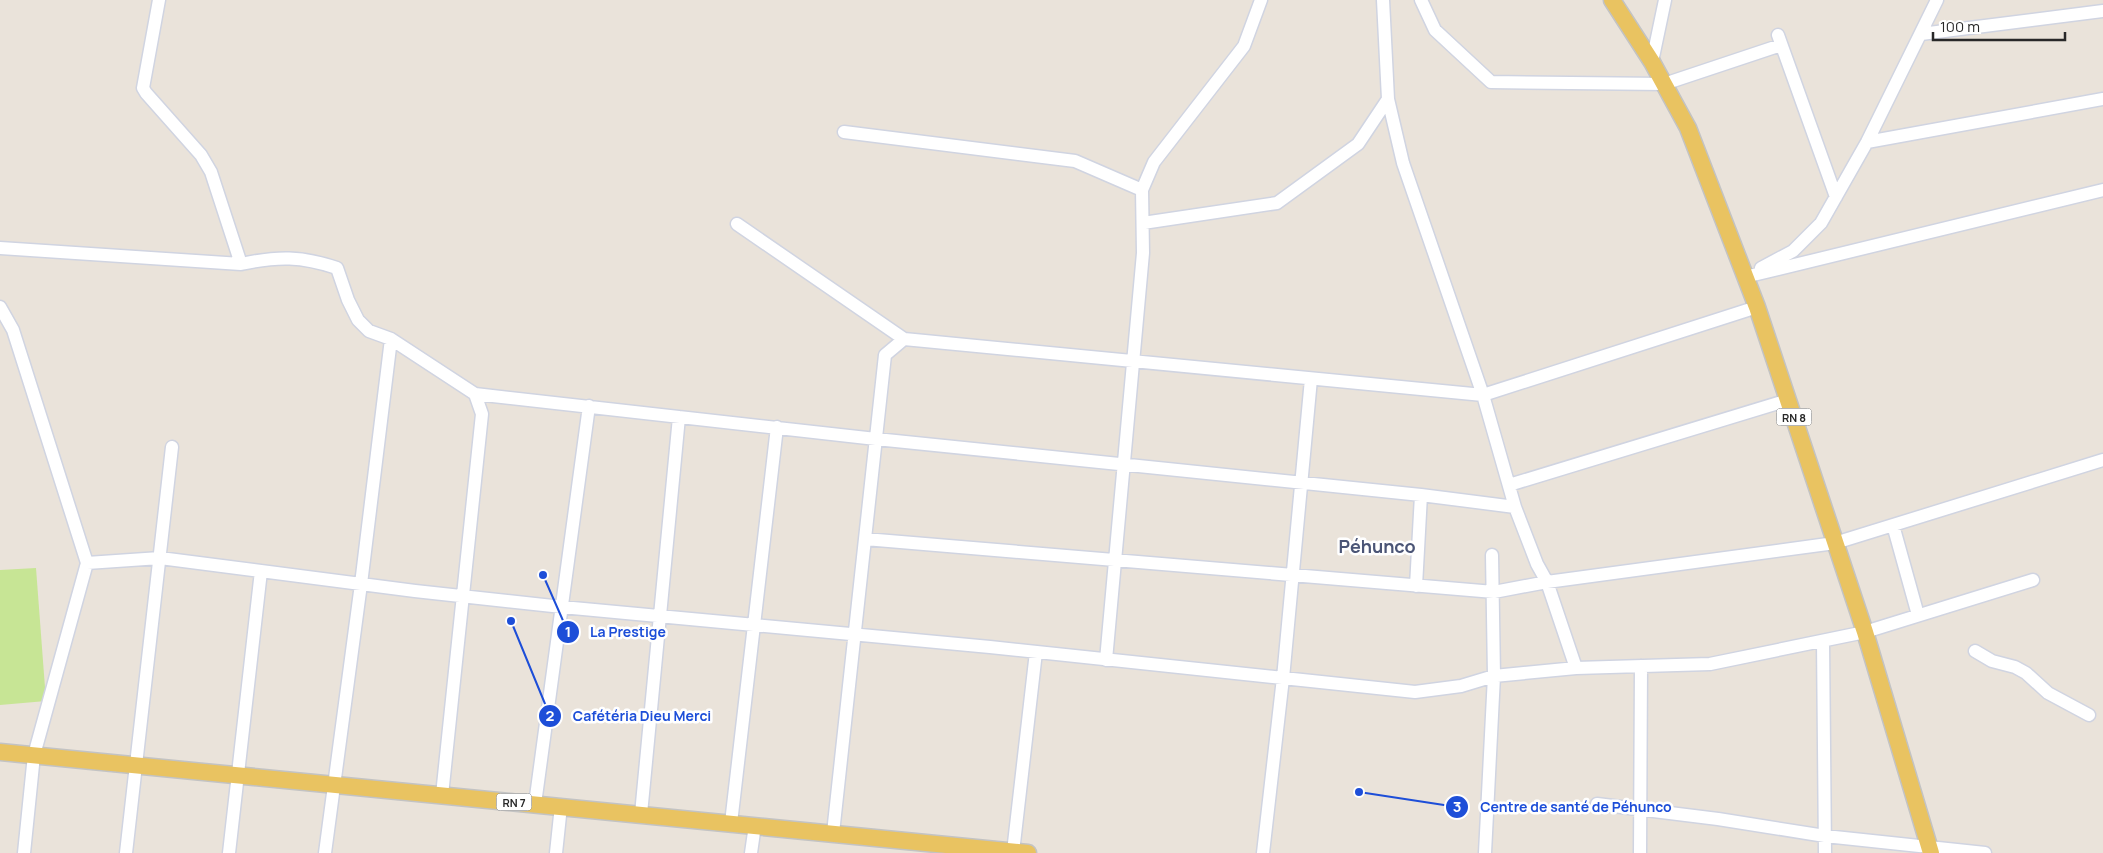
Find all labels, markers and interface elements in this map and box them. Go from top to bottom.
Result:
scale bar [1933,10,2066,42]
text: 100 m [1940,16,1980,37]
road number: RN 8 [1776,408,1812,426]
district label: Péhunco [1338,534,1416,558]
callout: La Prestige [555,618,676,647]
text: 1 [565,621,571,642]
text: La Prestige [590,622,666,641]
callout: Cafétéria Dieu Merci [538,702,721,731]
text: 2 [546,705,555,726]
text: Cafétéria Dieu Merci [573,706,711,725]
callout: Centre de santé de Péhunco [1445,792,1681,821]
road number: RN 7 [496,794,532,810]
text: 3 [1453,796,1461,817]
text: Centre de santé de Péhunco [1480,797,1672,816]

